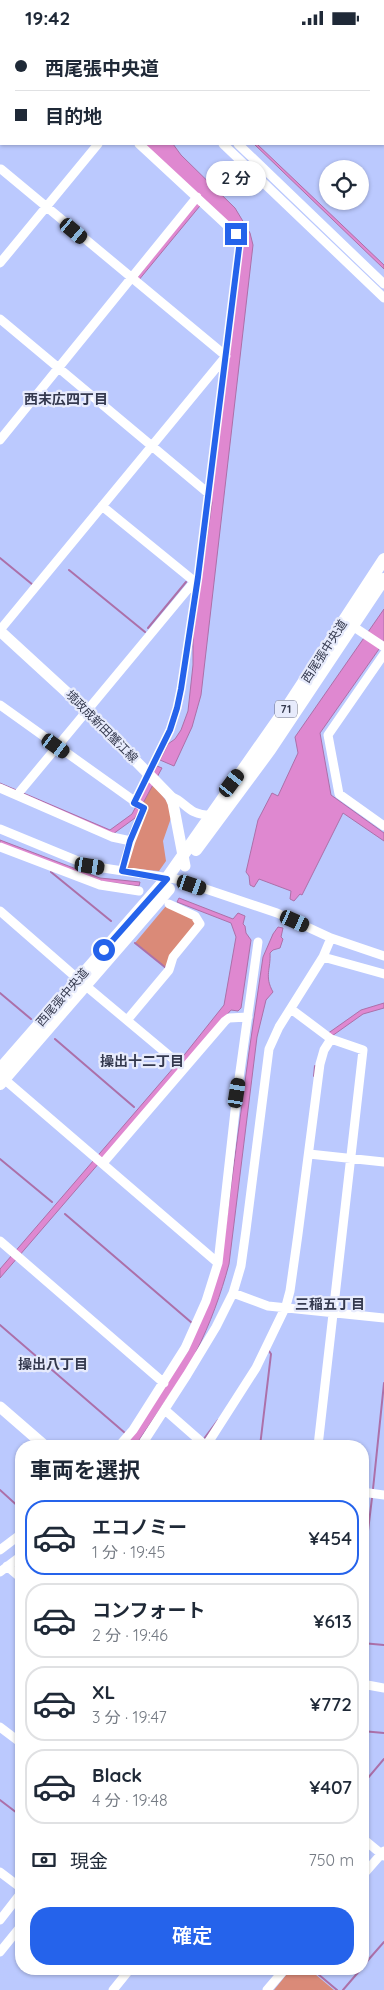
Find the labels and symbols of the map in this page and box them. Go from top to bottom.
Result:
callout: 2 分 [206,161,266,197]
car [57,216,90,246]
route end [225,223,247,245]
district label: 西末広四丁目 [24,390,108,408]
street label: 西尾張中央道 [298,617,350,685]
street label: 境政成新田蟹江線 [63,687,141,765]
road number: 71 [275,701,297,717]
car [39,731,72,761]
car [216,767,247,799]
car [74,856,105,876]
car [175,873,208,897]
car [278,908,311,934]
route start [93,939,115,961]
street label: 西尾張中央道 [33,965,91,1029]
district label: 操出十二丁目 [100,1052,184,1070]
car [227,1077,246,1109]
district label: 三稲五丁目 [295,1295,365,1313]
district label: 操出八丁目 [18,1355,88,1373]

